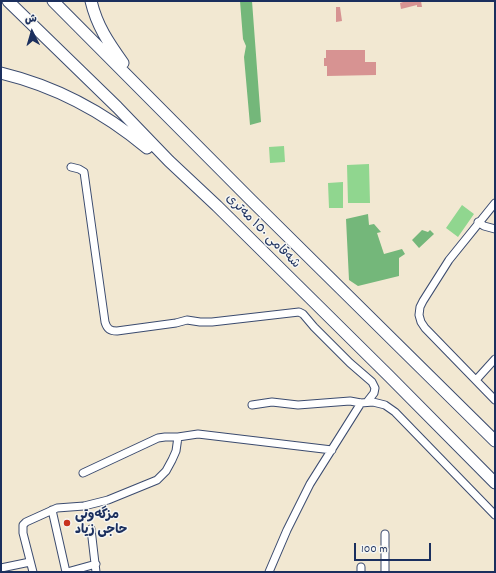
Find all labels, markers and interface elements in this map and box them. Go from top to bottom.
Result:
north arrow [12,12,52,52]
text: ش [24,12,38,29]
street label: شەقامی ١٥٠ مەتری [221,191,303,273]
place label: مزگەوتی حاجی زیاد [75,508,127,539]
marker: مزگەوتی حاجی زیاد [62,518,72,528]
scale bar [356,535,433,561]
text: 100 m [361,541,388,558]

